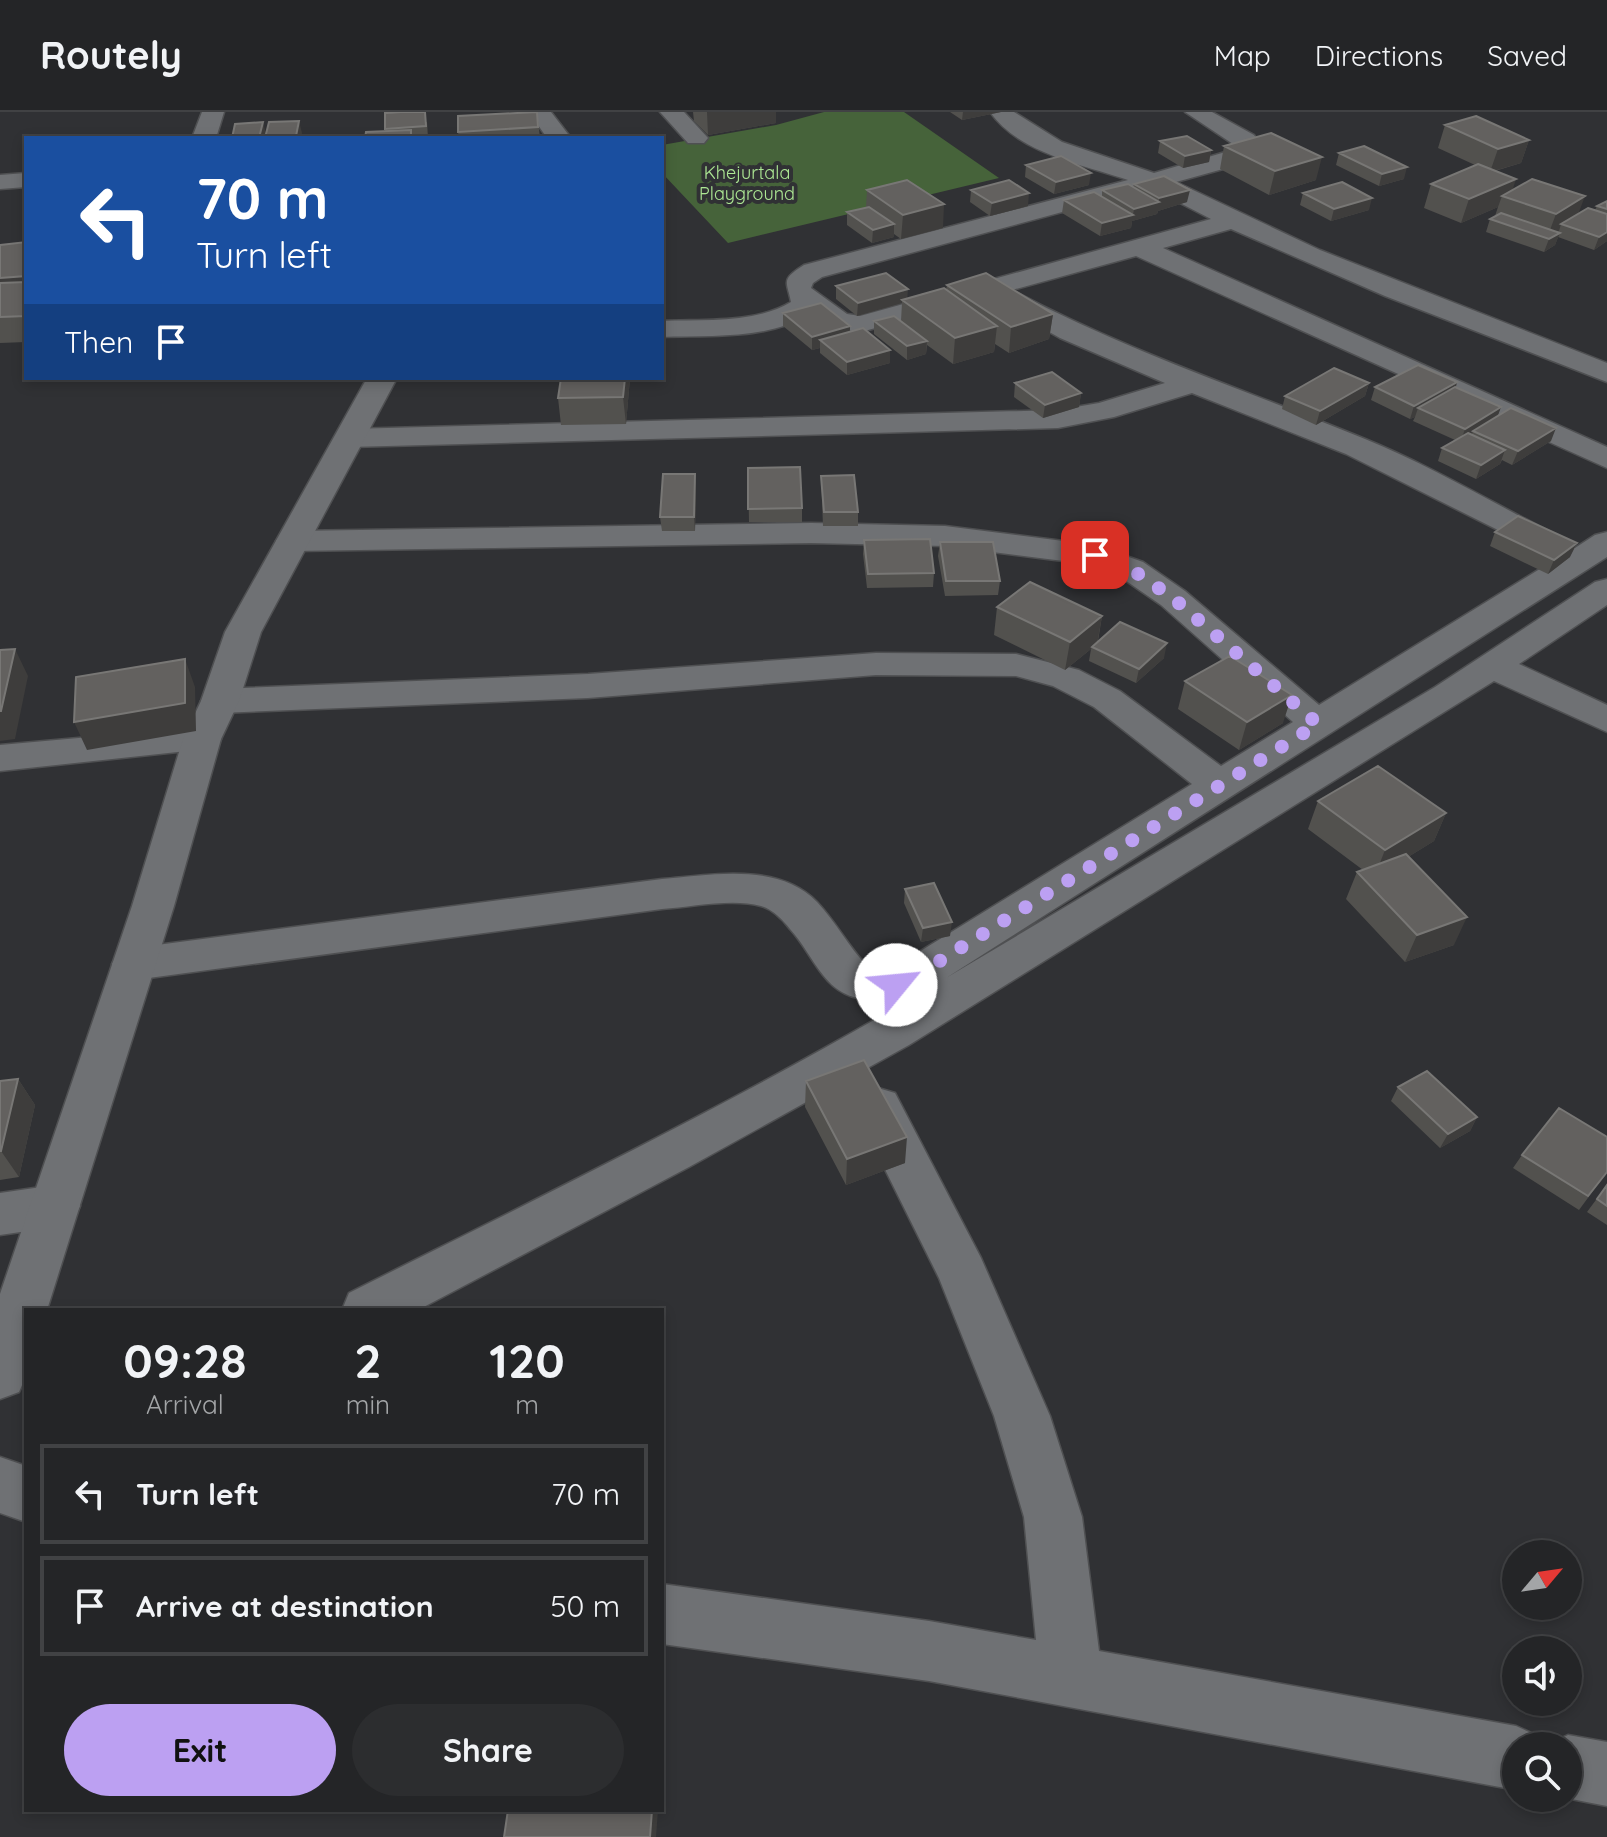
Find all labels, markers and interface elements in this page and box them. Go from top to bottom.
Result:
text: Routely [40,31,182,79]
text: Map [1214,38,1271,73]
text: Directions [1315,38,1443,73]
text: Saved [1487,38,1567,73]
park label: Khejurtala Playground [699,161,795,205]
text: 70 m [196,163,328,233]
icon: left [64,168,168,272]
text: Turn left [196,232,332,277]
icon: arrive [149,320,193,364]
text: Then [64,323,133,361]
pin [1061,521,1129,589]
icon: arrive [1073,533,1117,577]
position arrow [854,943,938,1027]
text: 09:28 [123,1330,247,1390]
text: 2 [354,1330,382,1390]
text: 120 [489,1330,565,1390]
text: Arrival [146,1388,224,1421]
text: min [346,1388,390,1421]
text: m [515,1388,539,1421]
icon: left [68,1472,112,1516]
text: Turn left [136,1475,259,1513]
text: 70 m [551,1475,620,1513]
north arrow [1502,1540,1582,1620]
map controls [1502,1540,1582,1812]
icon: arrive [68,1584,112,1628]
text: Arrive at destination [136,1587,434,1625]
text: 50 m [550,1587,620,1625]
button: sound [1502,1636,1582,1716]
button: Exit [64,1704,336,1796]
button: Share [352,1704,624,1796]
button: search [1502,1732,1582,1812]

